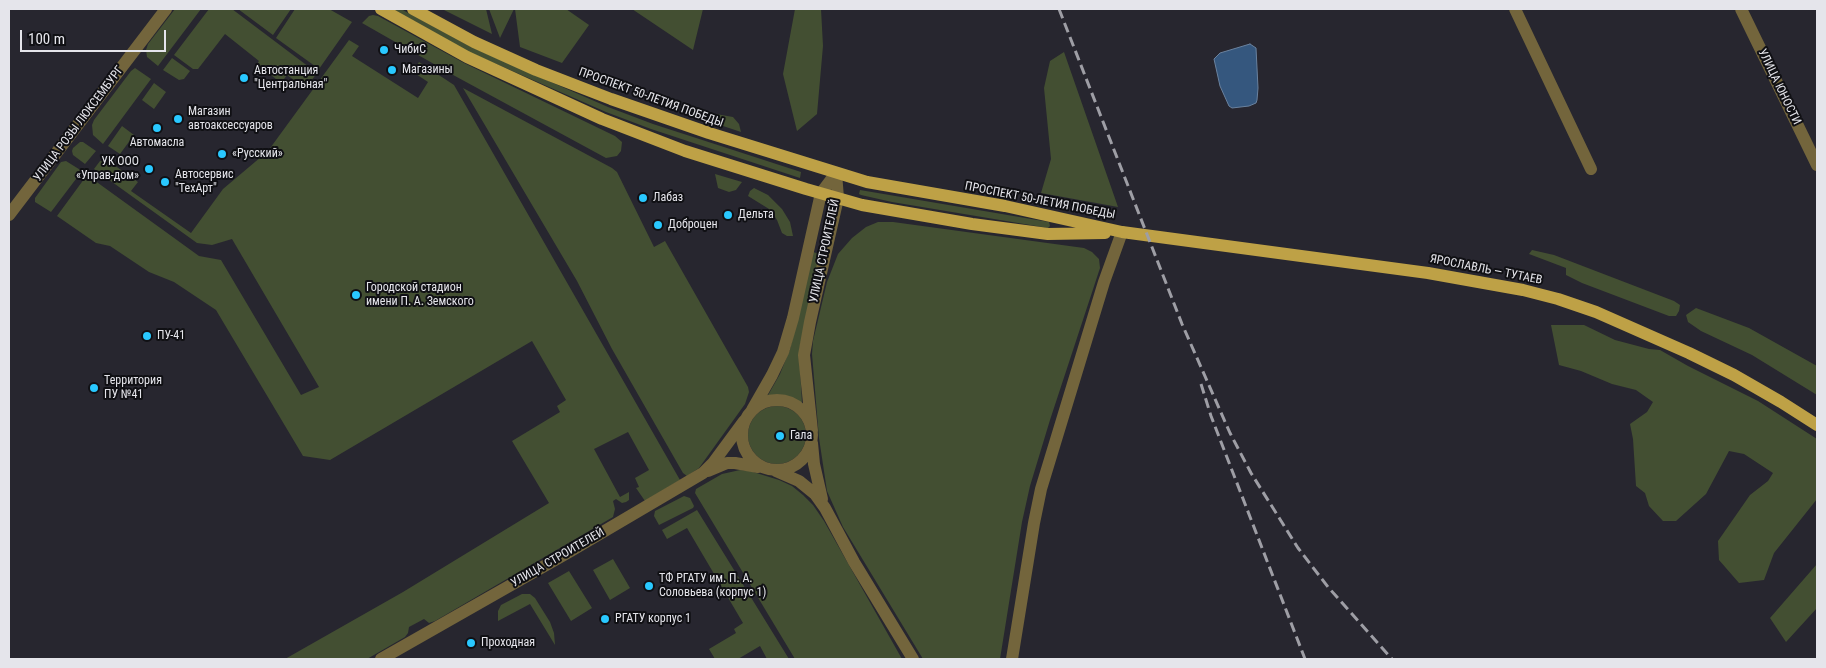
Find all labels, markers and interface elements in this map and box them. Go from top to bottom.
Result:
scale bar [22,20,169,52]
text: 100 m [28,30,65,48]
place label: ЧибиС [394,43,426,57]
marker: ЧибиС [378,44,390,56]
street label: УЛИЦА ЮНОСТИ [1754,47,1804,127]
street label: УЛИЦА РОЗЫ ЛЮКСЕМБУРГ [31,63,127,185]
place label: Магазины [402,63,453,77]
place label: Автостанция "Центральная" [254,64,327,92]
marker: Магазины [386,64,398,76]
street label: ПРОСПЕКТ 50-ЛЕТИЯ ПОБЕДЫ [577,65,725,131]
marker: Автостанция "Центральная" [238,72,250,84]
place label: Магазин автоаксессуаров [188,105,273,133]
marker: Магазин автоаксессуаров [172,113,184,125]
marker: Автомасла [151,122,163,134]
place label: Автомасла [130,136,184,150]
place label: «Русский» [232,147,283,161]
marker: «Русский» [216,148,228,160]
place label: УК ООО «Управ-дом» [76,155,139,183]
marker: УК ООО «Управ-дом» [143,163,155,175]
place label: Автосервис "ТехАрт" [175,168,234,196]
marker: Автосервис "ТехАрт" [159,176,171,188]
street label: ПРОСПЕКТ 50-ЛЕТИЯ ПОБЕДЫ [964,179,1116,223]
place label: Лабаз [653,191,683,205]
marker: Лабаз [637,192,649,204]
street label: УЛИЦА СТРОИТЕЛЕЙ [807,198,843,304]
place label: Дельта [738,208,774,222]
marker: Дельта [722,209,734,221]
place label: Доброцен [668,218,718,232]
marker: Доброцен [652,219,664,231]
street label: ЯРОСЛАВЛЬ — ТУТАЕВ [1429,252,1543,288]
place label: Городской стадион имени П. А. Земского [366,281,474,309]
marker: Городской стадион имени П. А. Земского [350,289,362,301]
place label: ПУ-41 [157,329,185,343]
marker: ПУ-41 [141,330,153,342]
place label: Территория ПУ №41 [104,374,162,402]
marker: Территория ПУ №41 [88,382,100,394]
place label: Гала [790,429,812,443]
marker: Гала [774,430,786,442]
street label: УЛИЦА СТРОИТЕЛЕЙ [509,525,607,591]
place label: ТФ РГАТУ им. П. А. Соловьева (корпус 1) [659,572,766,600]
marker: ТФ РГАТУ им. П. А. Соловьева (корпус 1) [643,580,655,592]
place label: РГАТУ корпус 1 [615,612,691,626]
marker: РГАТУ корпус 1 [599,613,611,625]
place label: Проходная [481,636,535,650]
marker: Проходная [465,637,477,649]

